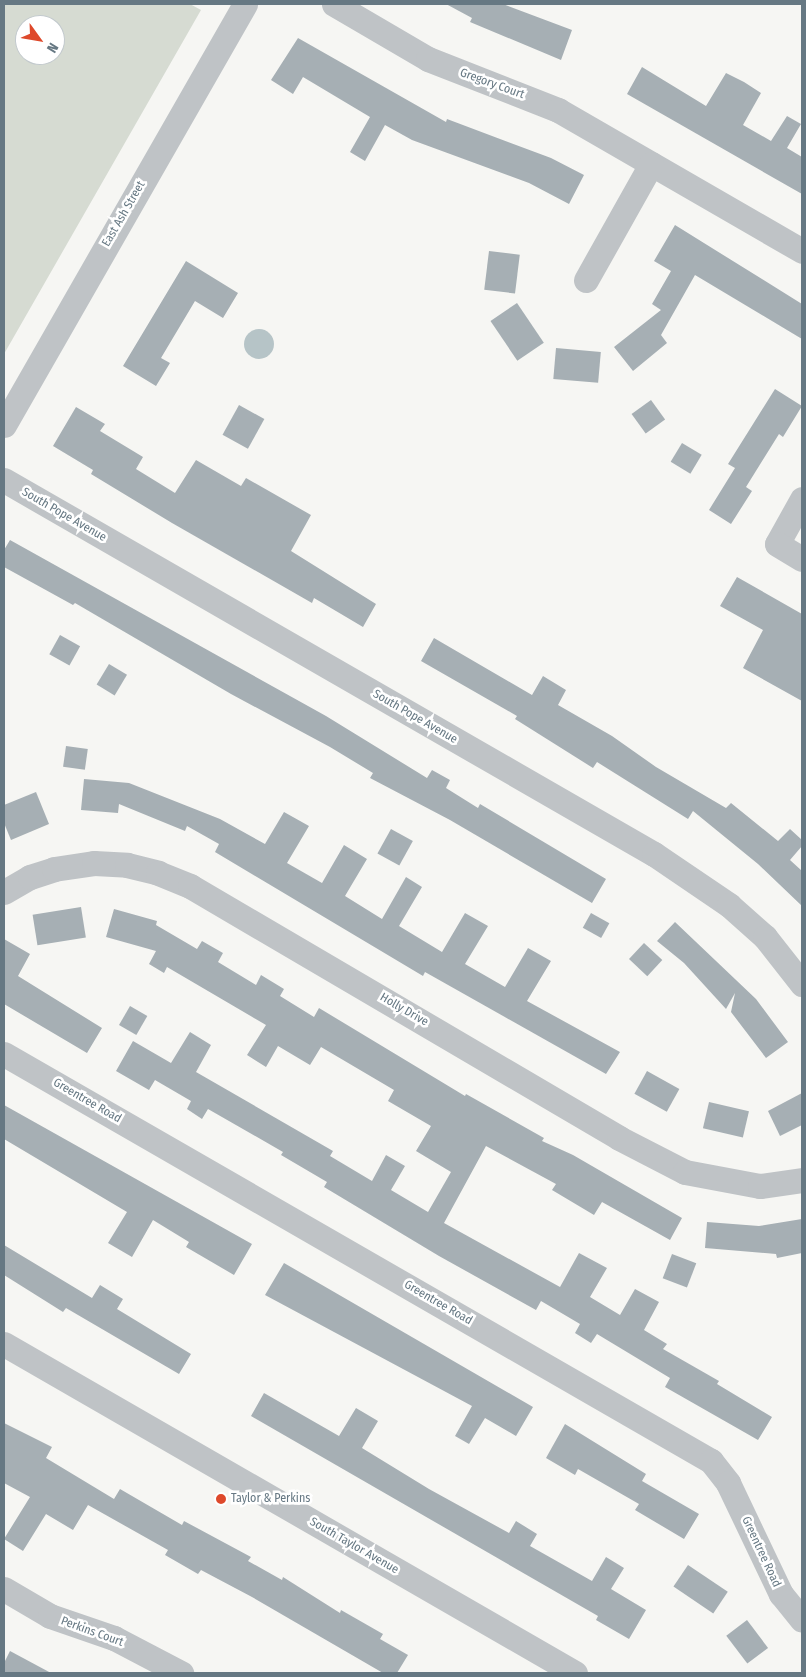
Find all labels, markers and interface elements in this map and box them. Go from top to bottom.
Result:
north arrow [15,15,65,65]
text: N [43,40,62,56]
street label: Gregory Court [458,66,526,102]
street label: East Ash Street [99,179,149,249]
street label: South Pope Avenue [19,485,109,545]
street label: South Pope Avenue [370,687,460,747]
street label: Holly Drive [377,990,431,1030]
street label: Greentree Road [50,1076,124,1126]
street label: Greentree Road [401,1278,475,1328]
place label: Taylor & Perkins [231,1492,310,1506]
marker: Taylor & Perkins [215,1493,227,1505]
street label: Greentree Road [738,1514,784,1590]
street label: South Taylor Avenue [307,1515,401,1577]
street label: Perkins Court [59,1614,125,1650]

